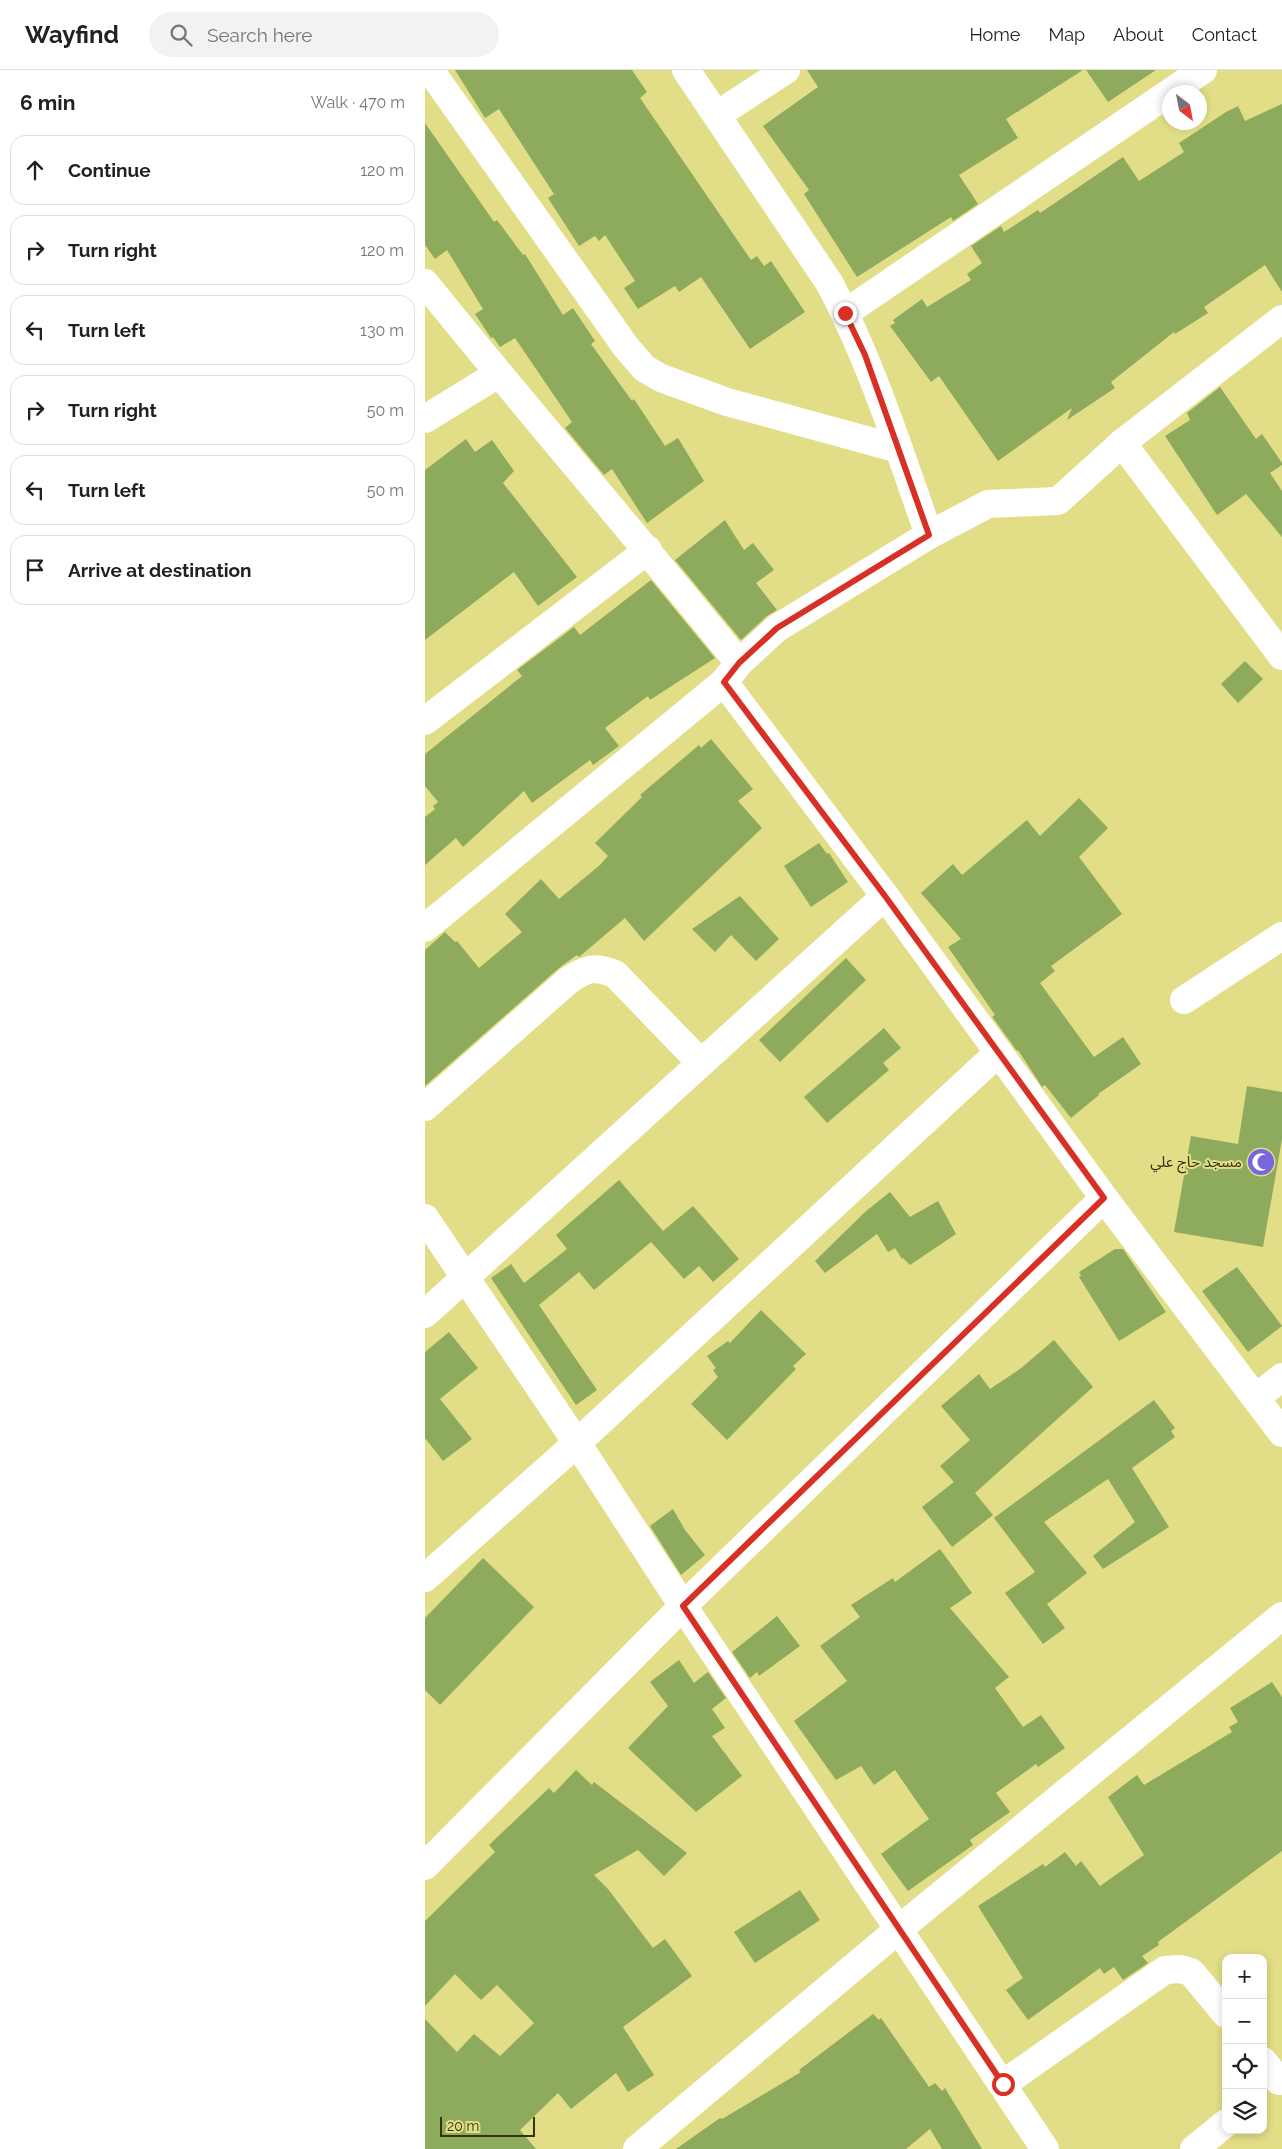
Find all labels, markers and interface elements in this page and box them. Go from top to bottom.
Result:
search box [149,12,499,57]
text: Wayfind [25,20,119,49]
icon: search [167,21,195,49]
text: Search here [207,24,312,46]
text: Home [969,24,1020,45]
text: Map [1048,24,1085,45]
text: About [1113,24,1164,45]
text: Contact [1192,24,1257,45]
north arrow [1162,85,1207,130]
text: 6 min [20,90,75,115]
text: Walk · 470 m [311,93,405,112]
icon: ahead [21,156,49,184]
text: Continue [68,159,151,181]
text: 120 m [360,161,404,180]
icon: right [21,236,49,264]
text: Turn right [68,239,157,261]
text: 120 m [360,241,404,260]
route end [834,302,857,325]
icon: left [21,316,49,344]
text: Turn left [68,319,145,341]
text: 130 m [360,321,404,340]
icon: right [21,396,49,424]
text: Turn right [68,399,157,421]
text: 50 m [367,401,404,420]
icon: left [21,476,49,504]
text: Turn left [68,479,145,501]
text: 50 m [367,481,404,500]
icon: arrive [21,556,49,584]
text: Arrive at destination [68,559,252,581]
mosque icon: مسجد حاج علي [1246,1147,1276,1177]
place label: مسجد حاج علي [1150,1153,1242,1174]
map controls [1222,1954,1267,2134]
button: + [1222,1954,1267,1999]
button: − [1222,1999,1267,2044]
button: locate [1222,2044,1267,2089]
route start [992,2073,1015,2096]
button: layers [1222,2089,1267,2134]
scale bar [440,2114,535,2137]
text: 20 m [447,2118,479,2134]

